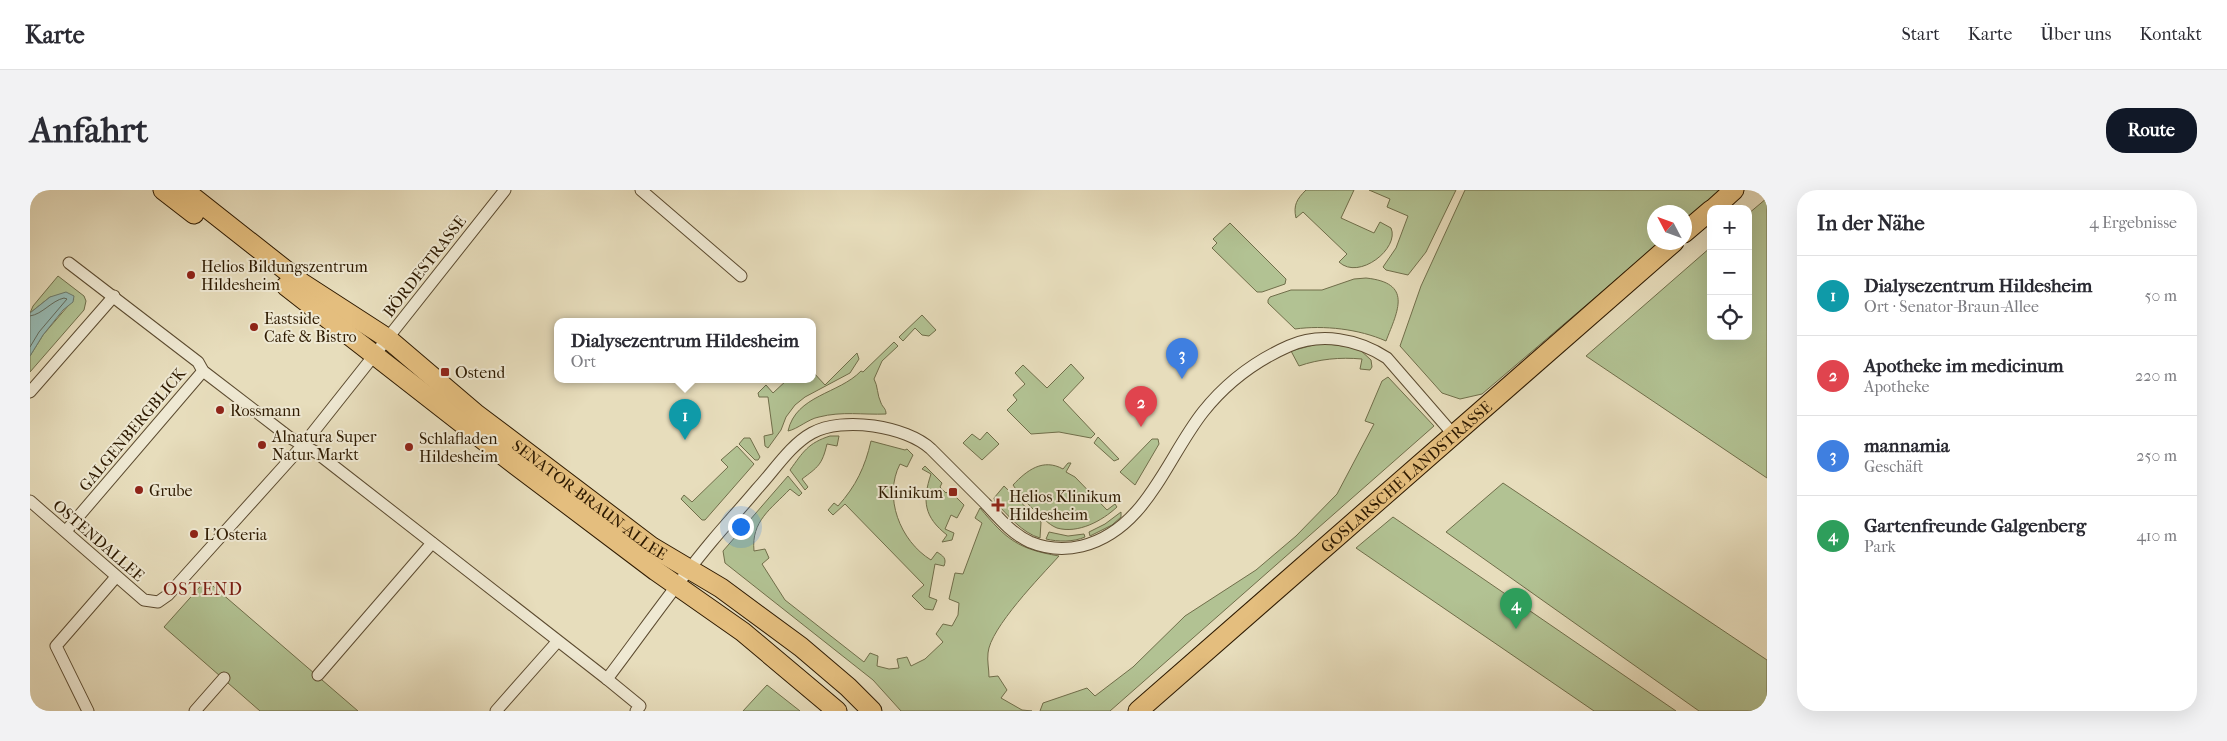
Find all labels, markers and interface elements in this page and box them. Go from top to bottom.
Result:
text: Karte [25,21,85,49]
text: Start [1901,24,1940,45]
text: Karte [1968,24,2012,45]
text: Über uns [2040,24,2111,45]
text: Kontakt [2139,24,2202,45]
button: Route [2106,108,2197,153]
text: Anfahrt [30,110,148,151]
north arrow [1647,205,1692,250]
map controls [1707,205,1752,340]
button: + [1707,205,1752,250]
text: In der Nähe [1817,211,1925,235]
street label: BÖRDESTRASSE [379,212,470,321]
text: 4 Ergebnisse [2089,213,2177,232]
button: − [1707,250,1752,295]
place label: Helios Bildungszentrum Hildesheim [201,257,369,294]
marker: Helios Bildungszentrum Hildesheim [185,269,197,281]
text: Dialysezentrum Hildesheim [1864,275,2092,297]
text: 1 [1830,286,1836,305]
text: 50 m [2145,286,2177,305]
button: locate [1707,295,1752,340]
text: Ort · Senator-Braun-Allee [1864,297,2039,316]
place label: Eastside Cafe & Bistro [264,309,357,346]
popup [554,318,816,383]
marker: Eastside Cafe & Bistro [248,321,260,333]
text: Dialysezentrum Hildesheim [571,330,799,352]
pin: 3 [1166,338,1198,379]
text: Ort [571,352,596,371]
text: Apotheke im medicinum [1864,355,2064,377]
street label: GALGENBERGBLICK [75,363,191,495]
place label: Ostend [455,363,505,382]
marker: Ostend [439,366,451,378]
text: 2 [1829,366,1837,385]
text: 220 m [2135,366,2177,385]
text: Apotheke [1864,377,1929,396]
pin: 2 [1125,386,1157,427]
street label: GOSLARSCHE LANDSTRASSE [1317,397,1496,557]
pin: 1 [669,399,701,440]
place label: Rossmann [230,401,301,420]
marker: Rossmann [214,404,226,416]
place label: Alnatura Super Natur Markt [271,427,377,464]
place label: Schlafladen Hildesheim [419,429,499,466]
text: mannamia [1864,435,1950,457]
street label: SENATOR-BRAUN-ALLEE [508,436,671,564]
marker: Alnatura Super Natur Markt [256,439,268,451]
marker: Schlafladen Hildesheim [403,441,415,453]
text: 3 [1830,446,1836,465]
text: 250 m [2136,446,2177,465]
text: Geschäft [1864,457,1924,476]
place label: Grube [149,481,193,500]
place label: Klinikum [878,483,944,502]
marker: Grube [133,484,145,496]
marker: Klinikum [947,486,959,498]
place label: Helios Klinikum Hildesheim [1009,487,1122,524]
street label: OSTENDALLEE [49,496,148,585]
marker: Helios Klinikum Hildesheim [991,498,1005,512]
your location [728,514,754,540]
text: Gartenfreunde Galgenberg [1864,515,2086,537]
place label: L'Osteria [204,525,268,544]
text: 4 [1828,526,1838,545]
text: 410 m [2136,526,2177,545]
marker: L'Osteria [188,528,200,540]
text: Park [1864,537,1896,556]
district label: OSTEND [163,579,243,600]
pin: 4 [1500,588,1532,629]

